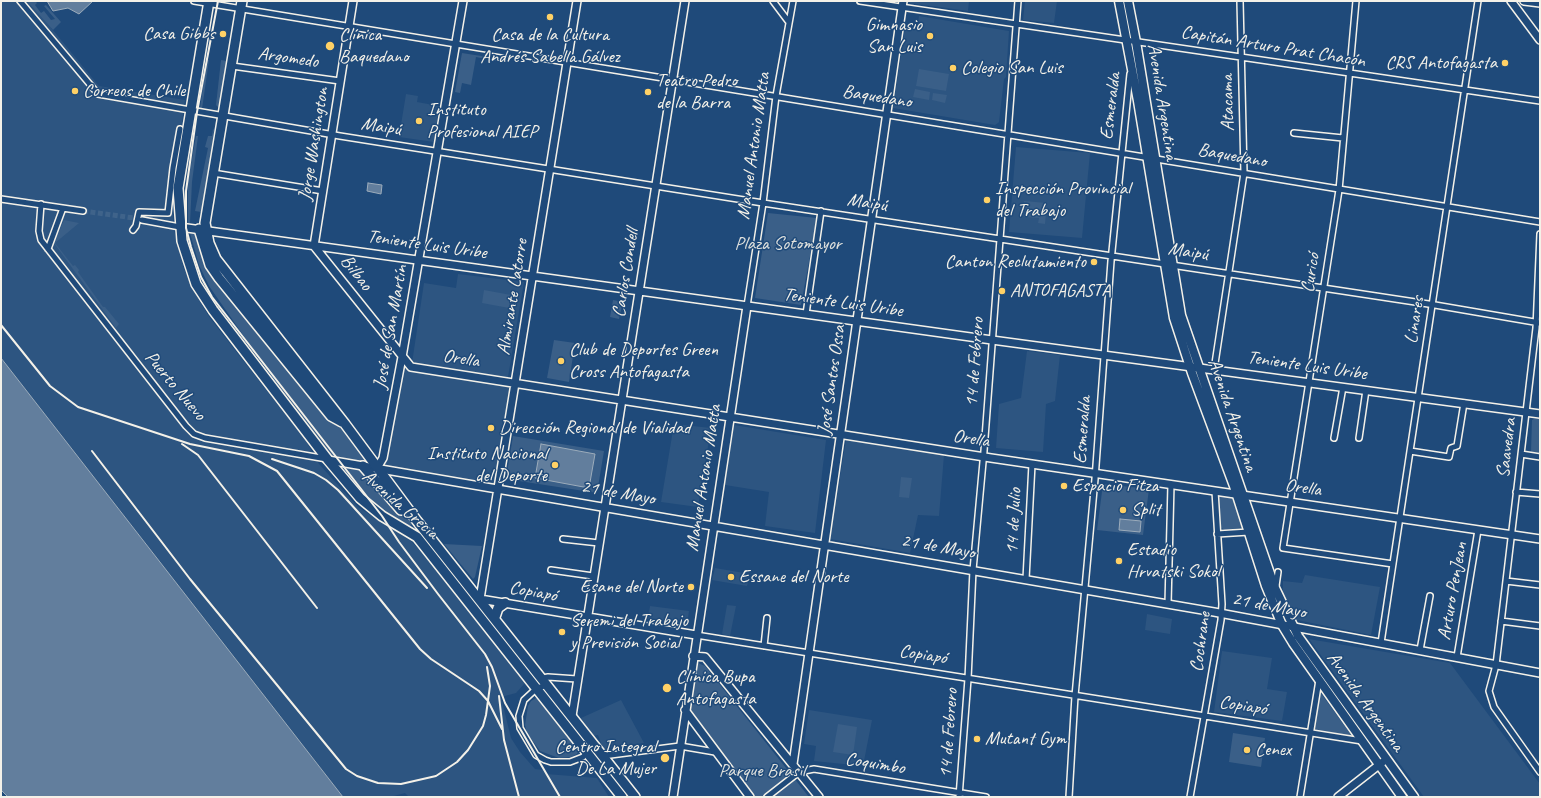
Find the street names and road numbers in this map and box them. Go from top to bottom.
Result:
street label: Capitán Arturo Prat Chacón [1179,21,1367,73]
street label: Argomedo [256,42,320,74]
street label: Avenida Argentina [1142,42,1182,162]
street label: Manuel Antonio Matta [732,71,776,221]
street label: Esmeralda [1096,71,1126,141]
street label: Atacama [1216,74,1240,132]
street label: Baquedano [841,80,913,114]
street label: Jorge Washington [294,86,334,202]
street label: Maipú [360,113,402,141]
street label: Baquedano [1196,139,1268,173]
street label: Maipú [846,189,888,217]
street label: Teniente Luis Uribe [366,225,488,265]
street label: Carlos Condell [608,227,644,319]
street label: Almirante Latorre [493,237,533,357]
street label: Maipú [1167,238,1209,266]
street label: Bilbao [335,250,377,296]
street label: Curicó [1297,252,1325,294]
street label: José de San Martín [369,263,413,391]
street label: Teniente Luis Uribe [782,283,904,323]
street label: Linares [1400,295,1430,345]
street label: 14 de Febrero [961,317,989,407]
street label: José Santos Ossa [813,324,851,436]
street label: Orella [441,345,481,373]
street label: Teniente Luis Uribe [1246,346,1368,386]
street label: Puerto Nuevo [139,347,211,425]
street label: Avenida Argentina [1202,356,1262,474]
street label: Esmeralda [1069,396,1097,464]
street label: Manuel Antonio Matta [681,403,727,553]
street label: Saavedra [1492,417,1522,479]
street label: Orella [951,425,991,453]
street label: Avenida Grecia [357,466,443,544]
street label: Orella [1283,474,1323,502]
street label: 21 de Mayo [579,475,657,511]
street label: 14 de Julio [1001,487,1027,555]
street label: 21 de Mayo [899,529,977,565]
street label: Arturo PenJean [1433,540,1473,642]
street label: Copiapó [507,577,559,607]
street label: 21 de Mayo [1230,588,1308,624]
street label: Cochrane [1186,611,1216,673]
street label: Copiapó [897,640,949,670]
street label: Avenida Argentina [1321,648,1409,756]
street label: 14 de Febrero [935,688,963,778]
street label: Copiapó [1217,691,1269,721]
street label: Coquimbo [844,748,906,780]

